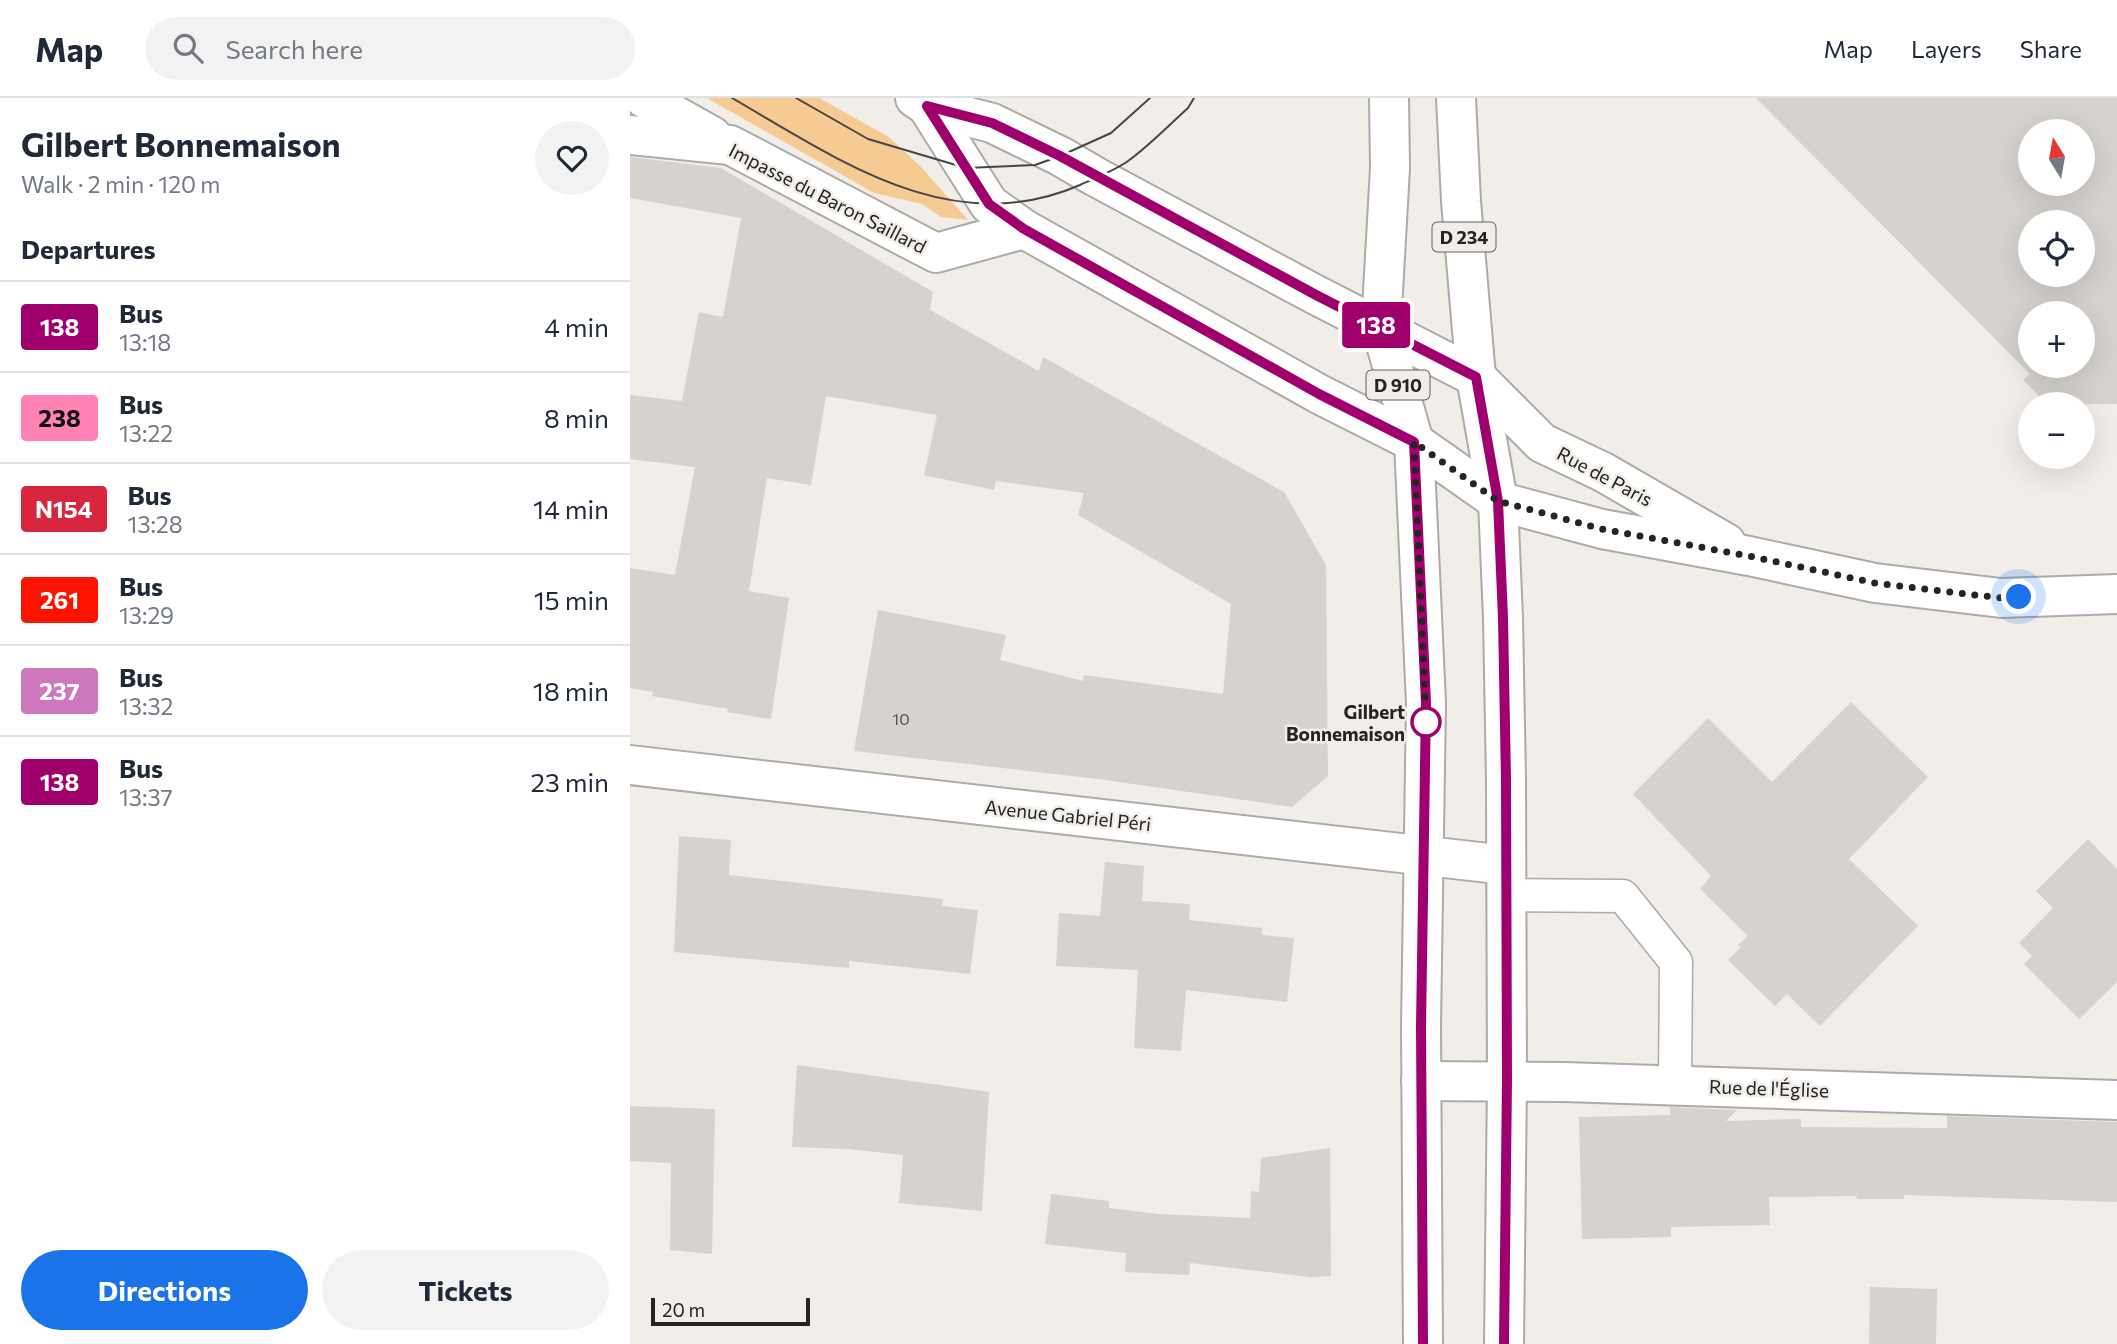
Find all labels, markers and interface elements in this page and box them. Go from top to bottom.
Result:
search box [145,17,635,80]
text: Map [35,28,103,69]
icon: search [169,29,207,67]
text: Search here [225,33,363,64]
text: Map [1824,34,1873,63]
text: Layers [1911,34,1982,63]
text: Share [2020,34,2082,63]
north arrow [2018,119,2095,196]
map controls [2018,119,2095,469]
button: heart [535,121,609,195]
text: Gilbert Bonnemaison [21,123,341,164]
street label: Impasse du Baron Saillard [726,138,930,258]
text: Walk · 2 min · 120 m [21,170,220,198]
button: locate [2018,210,2095,287]
road number: D 234 [1432,222,1496,252]
text: Departures [21,233,156,264]
text: Bus [119,297,163,328]
button: + [2018,301,2095,378]
line badge: 138 [1336,302,1416,348]
text: 138 [1356,310,1396,339]
text: 4 min [544,311,609,342]
text: 138 [40,312,79,341]
text: 13:18 [119,328,171,356]
road number: D 910 [1366,370,1430,400]
text: Bus [119,388,163,419]
button: − [2018,392,2095,469]
text: 8 min [544,402,609,433]
text: 238 [38,403,81,432]
text: 13:22 [119,419,173,447]
street label: Rue de Paris [1553,441,1657,511]
text: Bus [128,479,172,510]
text: 14 min [533,493,609,524]
text: N154 [35,494,93,523]
text: 13:28 [128,510,183,538]
text: Bus [119,570,163,601]
your location [2001,579,2036,614]
text: 15 min [534,584,609,615]
text: 261 [40,585,79,614]
text: 13:29 [119,601,174,629]
text: Bus [119,661,163,692]
text: 18 min [533,675,609,706]
text: 237 [39,676,80,705]
text: 13:32 [119,692,173,720]
place label: Gilbert Bonnemaison [1286,700,1405,745]
marker: Gilbert Bonnemaison [1411,707,1441,737]
house number: 10 [892,709,910,728]
text: Bus [119,752,163,783]
text: 23 min [531,766,609,797]
text: 138 [40,767,79,796]
text: 13:37 [119,783,173,811]
street label: Avenue Gabriel Péri [984,795,1152,835]
street label: Rue de l'Église [1709,1074,1829,1102]
button: Directions [21,1250,308,1330]
button: Tickets [322,1250,609,1330]
scale bar [651,1295,810,1327]
text: 20 m [662,1298,705,1321]

